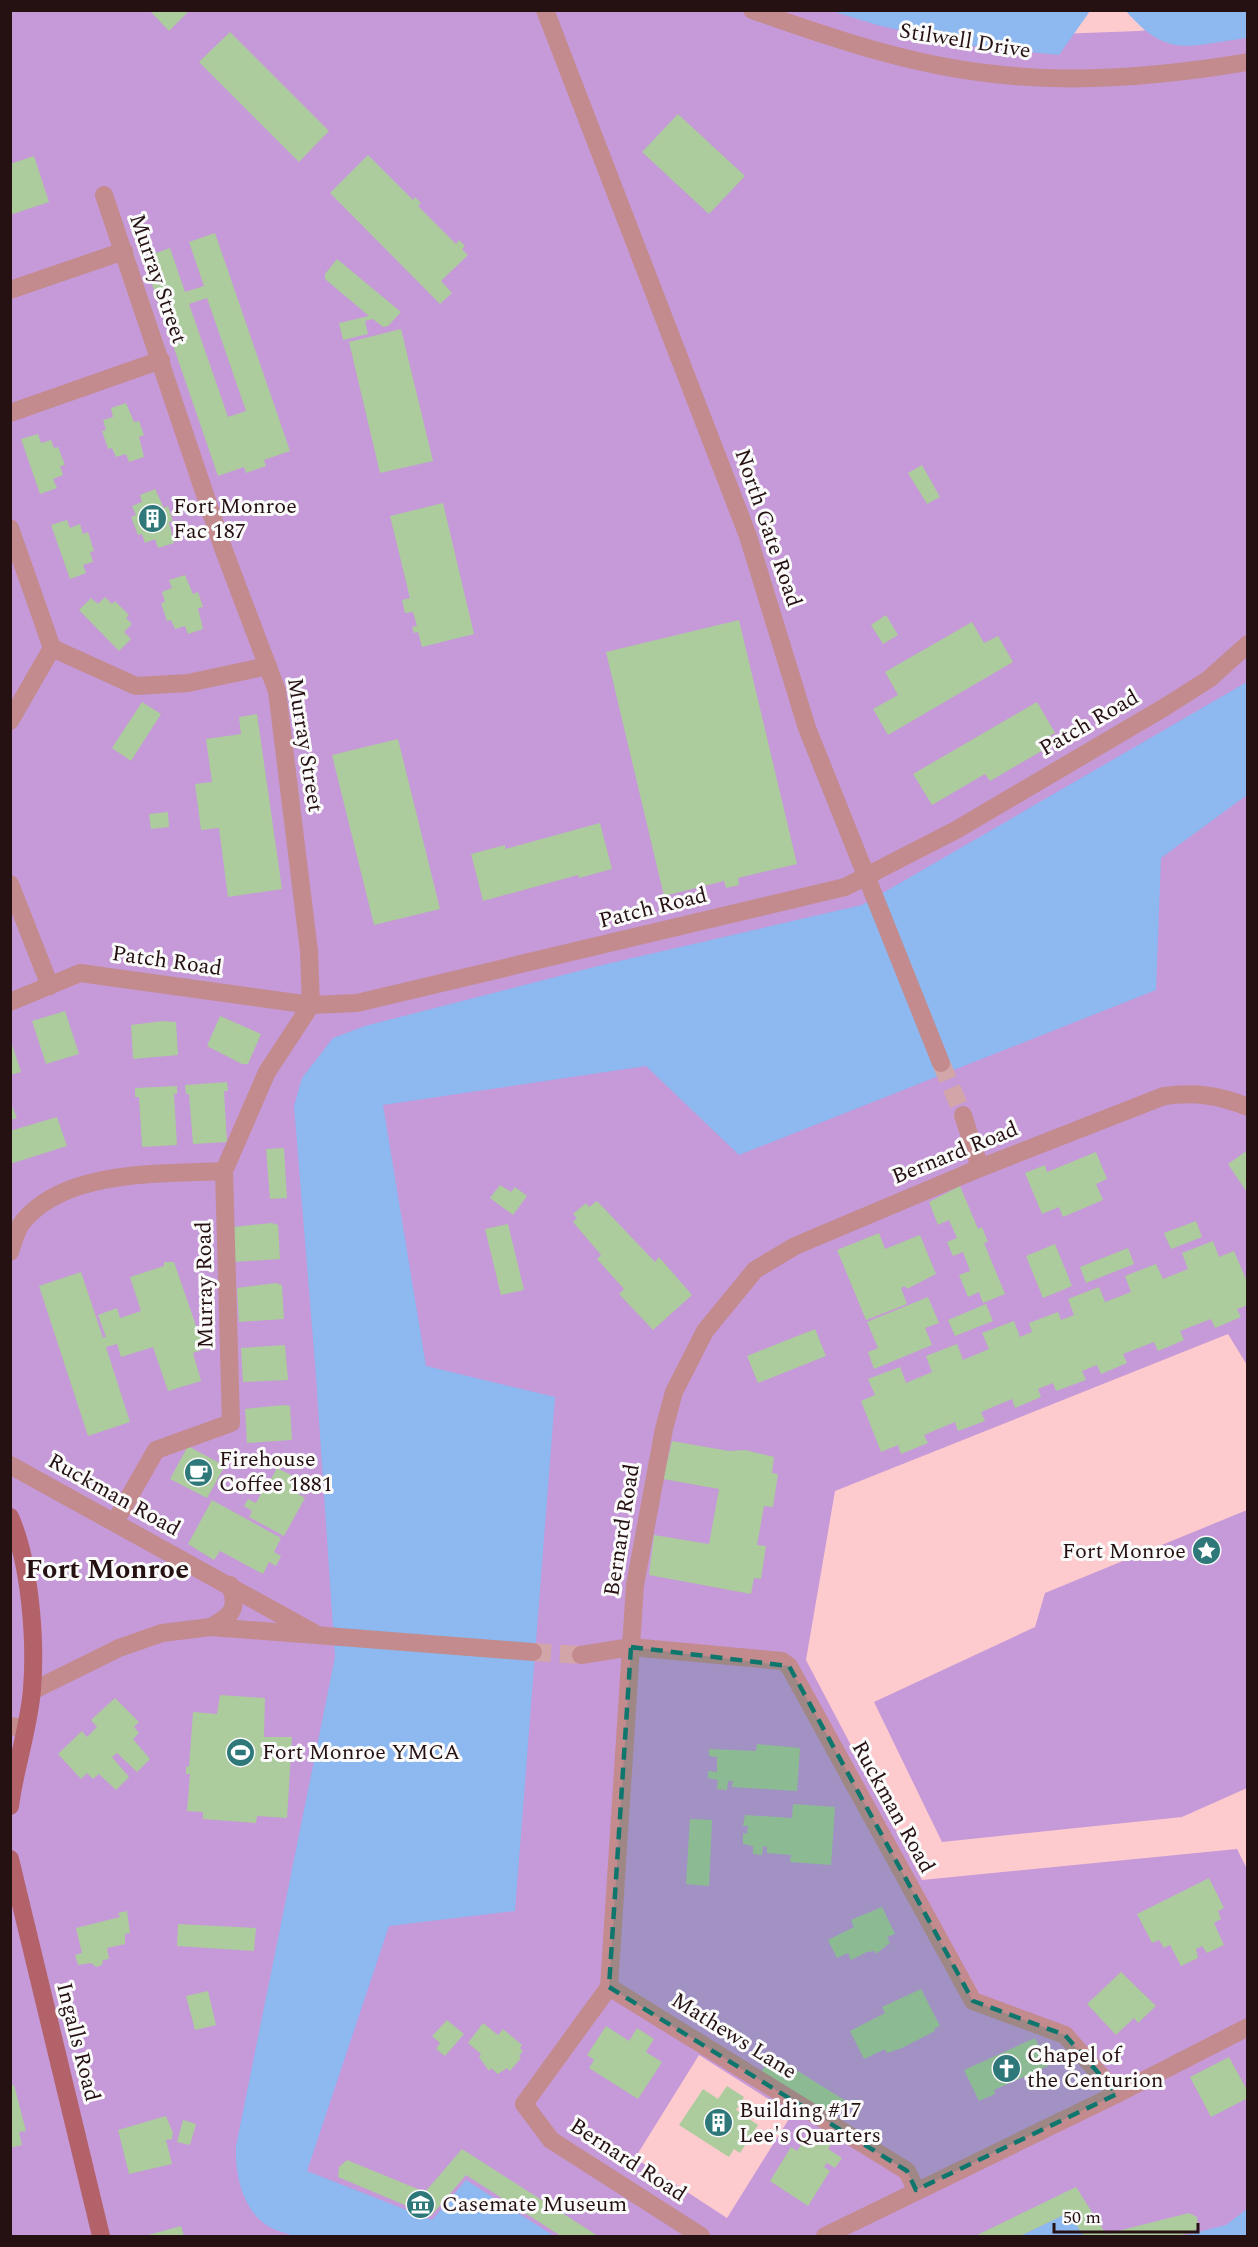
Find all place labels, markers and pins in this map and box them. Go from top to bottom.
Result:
place label: Fort Monroe Fac 187 [173,490,297,548]
building icon: Fort Monroe Fac 187 [136,503,168,535]
place label: Firehouse Coffee 1881 [219,1443,333,1501]
cafe icon: Firehouse Coffee 1881 [182,1456,214,1488]
place label: Fort Monroe [1062,1535,1186,1568]
place icon: Fort Monroe [1191,1535,1223,1567]
sports icon: Fort Monroe YMCA [225,1736,257,1768]
place label: Fort Monroe YMCA [262,1736,460,1769]
place label: Chapel of the Centurion [1027,2039,1164,2097]
church icon: Chapel of the Centurion [990,2052,1022,2084]
place label: Building #17 Lee's Quarters [739,2094,881,2152]
building icon: Building #17 Lee's Quarters [702,2107,734,2139]
museum icon: Casemate Museum [405,2188,437,2220]
place label: Casemate Museum [442,2188,627,2221]

